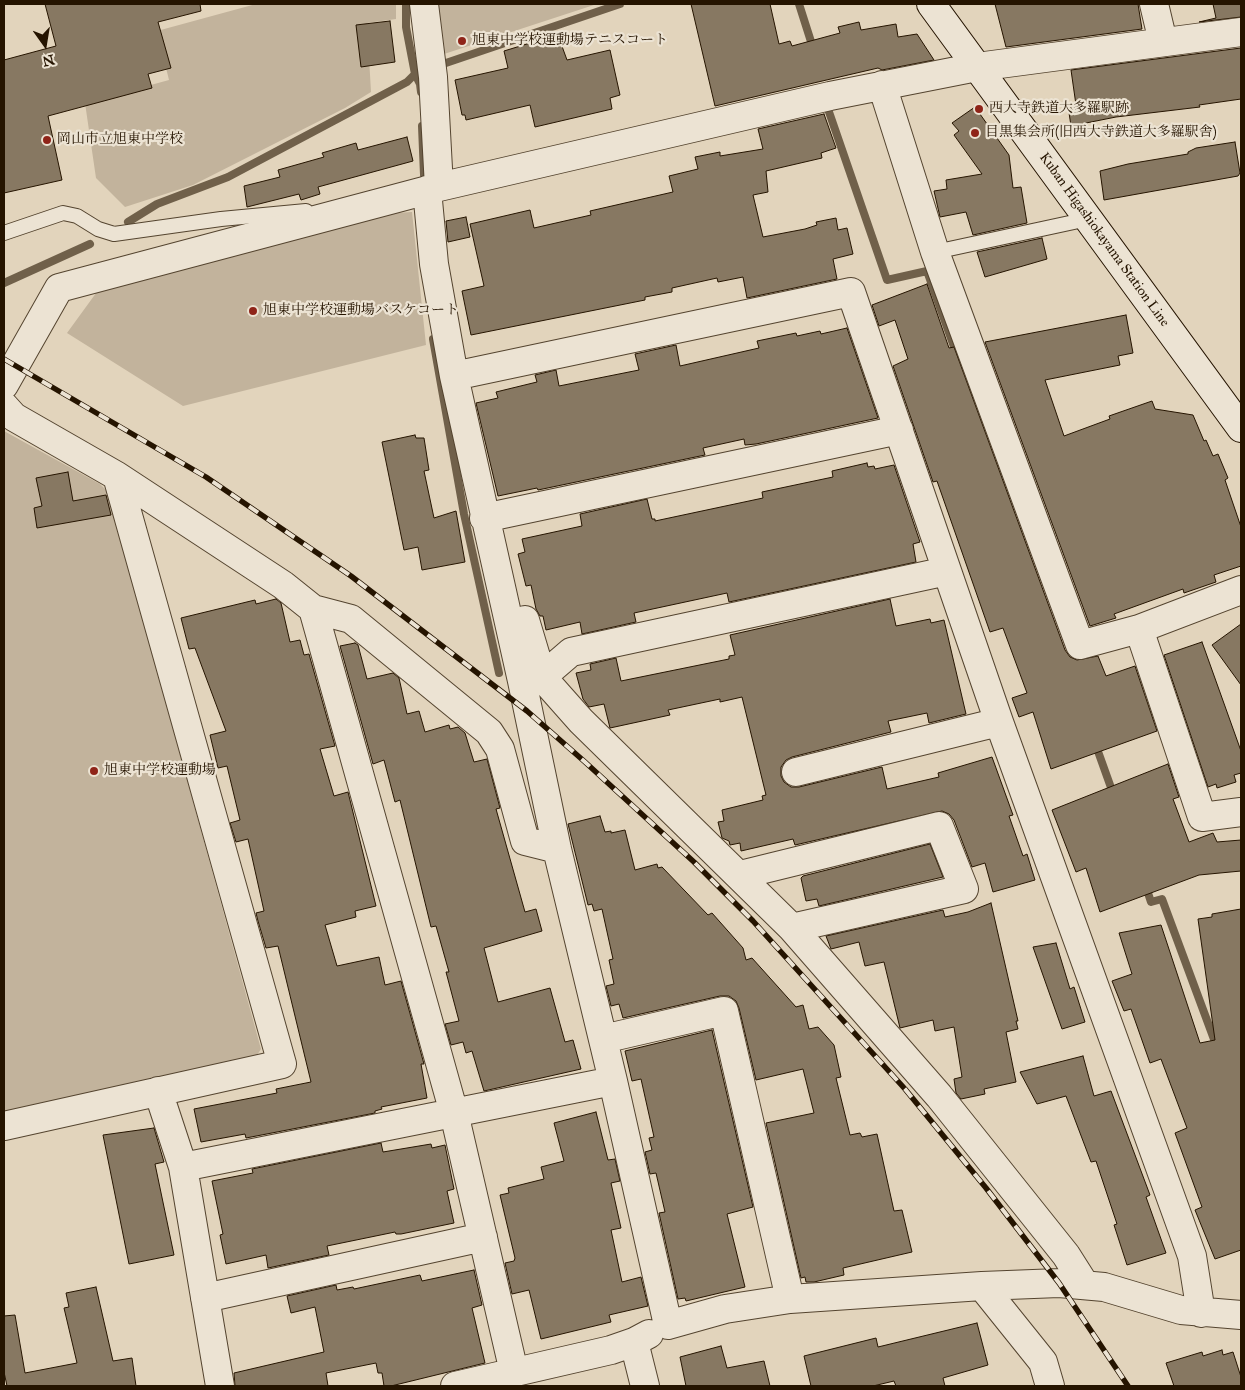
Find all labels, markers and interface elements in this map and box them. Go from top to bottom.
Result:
north arrow [20,20,70,70]
place label: 旭東中学校運動場テニスコート [472,33,668,49]
marker: 旭東中学校運動場テニスコート [456,35,468,47]
text: N [41,50,56,70]
place label: 西大寺鉄道大多羅駅跡 [989,101,1129,117]
marker: 西大寺鉄道大多羅駅跡 [973,103,985,115]
place label: 目黒集会所(旧西大寺鉄道大多羅駅舎) [985,125,1217,141]
marker: 目黒集会所(旧西大寺鉄道大多羅駅舎) [969,127,981,139]
place label: 岡山市立旭東中学校 [57,132,183,148]
marker: 岡山市立旭東中学校 [41,134,53,146]
street label: Kuban Higashiokayama Station Line [1035,150,1173,330]
place label: 旭東中学校運動場バスケコート [263,303,459,319]
marker: 旭東中学校運動場バスケコート [247,305,259,317]
place label: 旭東中学校運動場 [104,763,216,779]
marker: 旭東中学校運動場 [88,765,100,777]

